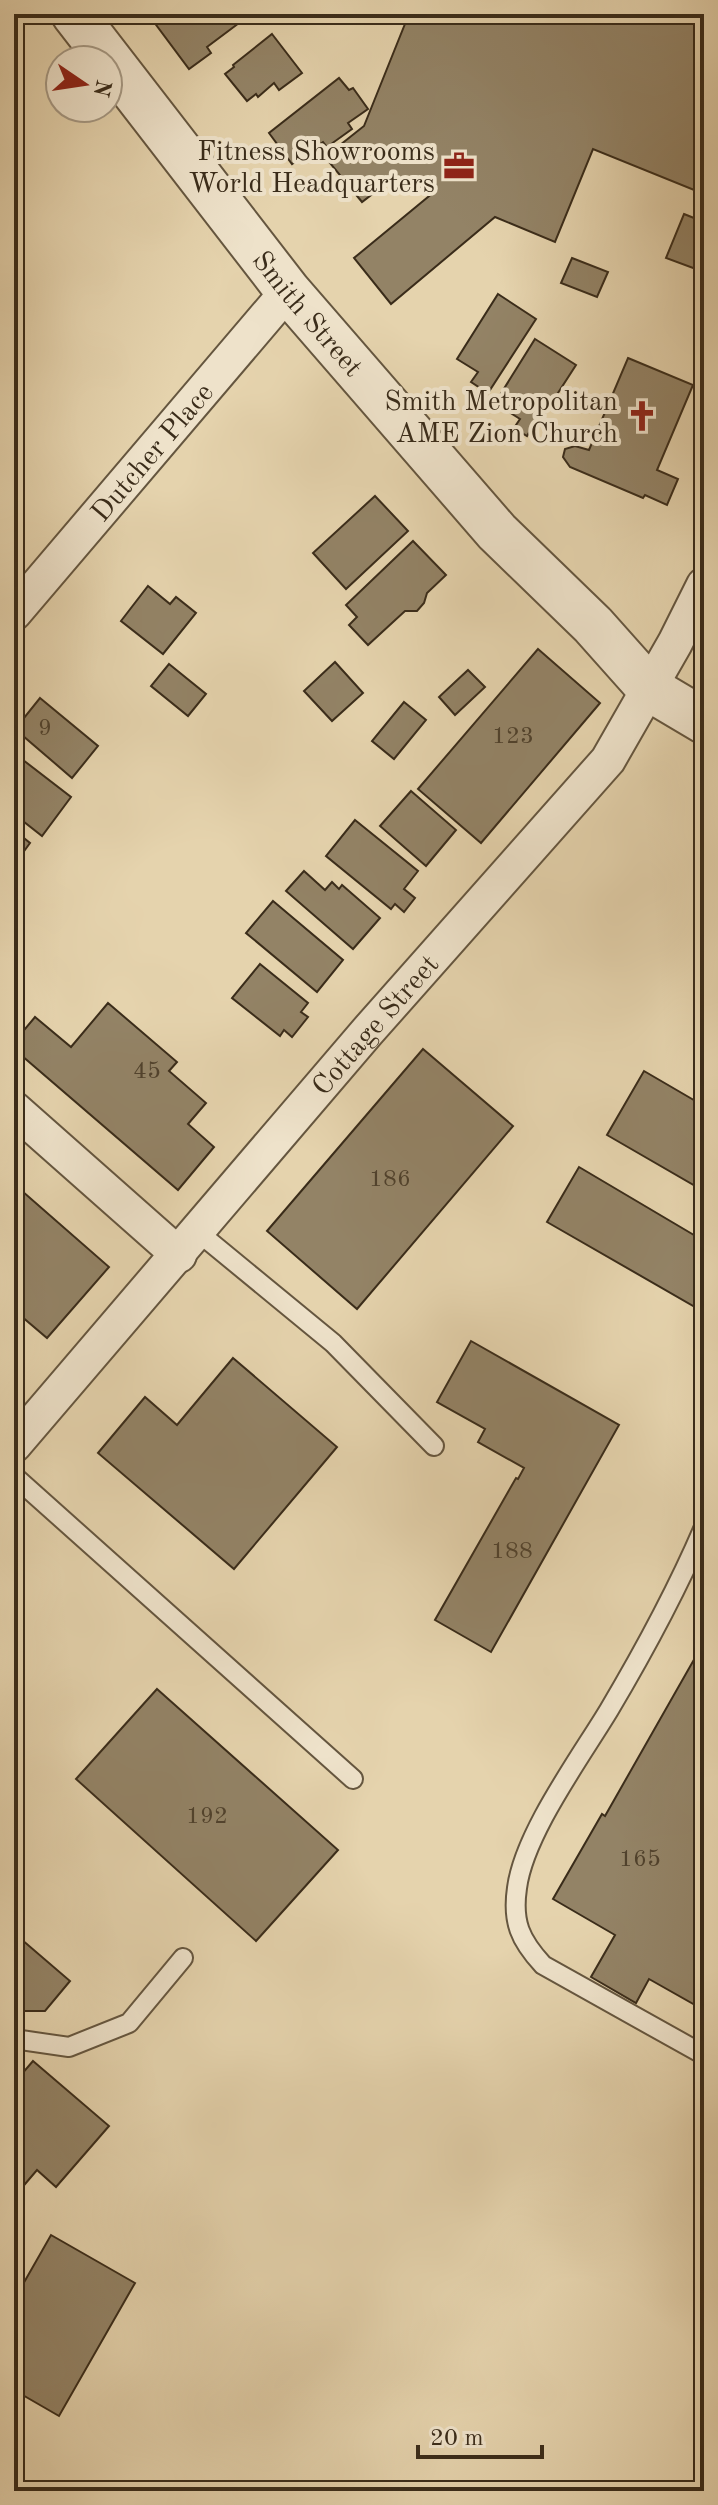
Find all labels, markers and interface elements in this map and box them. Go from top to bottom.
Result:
north arrow [44,44,124,124]
text: N [89,77,114,99]
place label: Fitness Showrooms World Headquarters [188,139,435,199]
office icon: Fitness Showrooms World Headquarters [442,149,476,183]
street label: Smith Street [246,247,366,383]
street label: Dutcher Place [87,379,220,528]
place label: Smith Metropolitan AME Zion Church [384,389,618,449]
church icon: Smith Metropolitan AME Zion Church [625,399,659,433]
house number: 9 [38,717,52,741]
house number: 123 [492,725,534,749]
street label: Cottage Street [308,951,445,1102]
house number: 45 [133,1060,161,1084]
house number: 186 [369,1168,411,1192]
house number: 188 [491,1540,533,1564]
house number: 192 [186,1805,228,1829]
house number: 165 [619,1848,661,1872]
scale bar [418,2409,542,2459]
text: 20 m [430,2427,484,2451]

